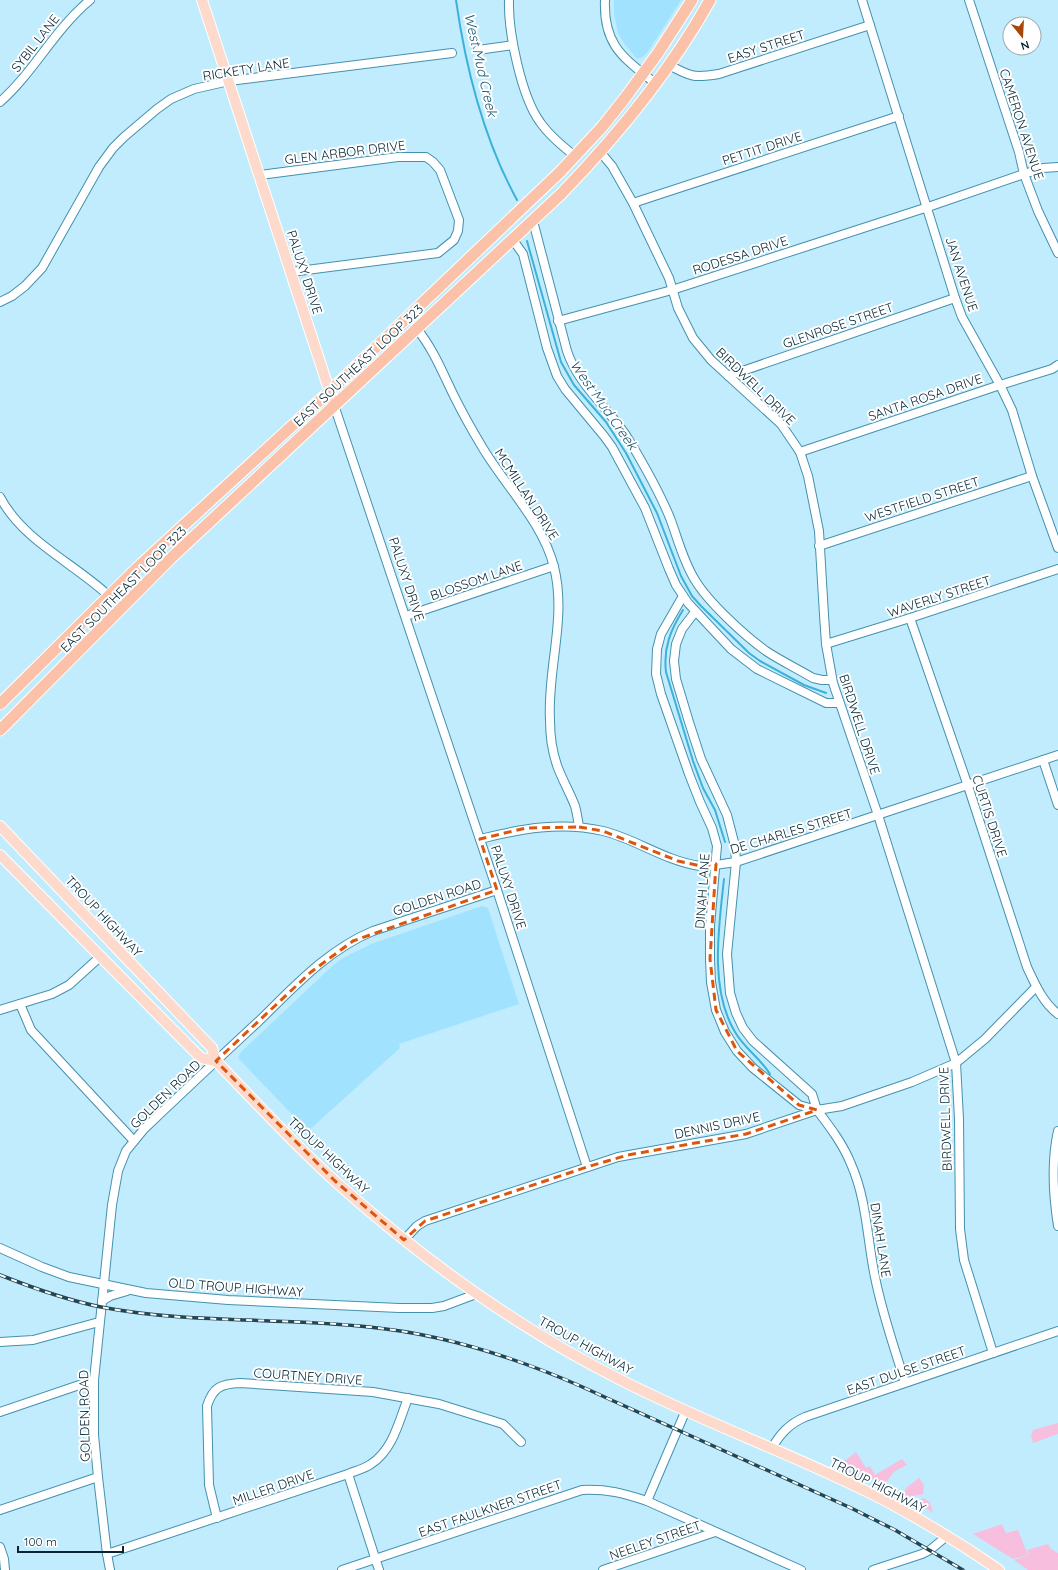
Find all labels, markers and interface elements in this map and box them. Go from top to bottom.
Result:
street label: SYBIL LANE [8,11,62,75]
water label: West Mud Creek [460,11,502,120]
north arrow [1002,16,1042,56]
street label: EASY STREET [725,26,807,66]
text: N [1019,38,1031,53]
street label: RICKETY LANE [201,54,291,84]
street label: CAMERON AVENUE [996,66,1048,182]
street label: PETTIT DRIVE [720,128,804,168]
street label: GLEN ARBOR DRIVE [284,137,406,167]
street label: PALUXY DRIVE [284,228,326,316]
street label: RODESSA DRIVE [690,232,790,278]
street label: JAN AVENUE [942,234,982,314]
street label: GLENROSE STREET [781,298,896,351]
street label: EAST SOUTHEAST LOOP 323 [290,301,426,429]
street label: BIRDWELL DRIVE [713,344,799,428]
water label: West Mud Creek [566,357,643,455]
street label: SANTA ROSA DRIVE [866,370,984,424]
street label: MCMILLAN DRIVE [491,445,563,543]
street label: WESTFIELD STREET [863,473,981,525]
street label: EAST SOUTHEAST LOOP 323 [57,523,189,655]
street label: PALUXY DRIVE [386,535,428,623]
street label: BLOSSOM LANE [428,557,524,603]
street label: WAVERLY STREET [885,572,993,620]
street label: BIRDWELL DRIVE [836,672,884,776]
street label: CURTIS DRIVE [969,773,1011,859]
street label: DE CHARLES STREET [728,805,854,857]
street label: PALUXY DRIVE [488,843,530,931]
street label: DINAH LANE [691,853,713,929]
street label: TROUP HIGHWAY [62,872,146,961]
street label: GOLDEN ROAD [391,875,483,919]
street label: GOLDEN ROAD [126,1056,204,1132]
street label: BIRDWELL DRIVE [935,1067,955,1171]
street label: DENNIS DRIVE [673,1108,761,1142]
street label: TROUP HIGHWAY [285,1113,374,1197]
street label: DINAH LANE [867,1201,895,1279]
street label: OLD TROUP HIGHWAY [168,1274,305,1300]
street label: TROUP HIGHWAY [536,1312,637,1378]
street label: EAST DULSE STREET [844,1342,968,1398]
street label: COURTNEY DRIVE [253,1364,363,1388]
street label: GOLDEN ROAD [75,1370,93,1462]
street label: TROUP HIGHWAY [827,1454,929,1516]
street label: MILLER DRIVE [230,1466,316,1508]
street label: EAST FAULKNER STREET [416,1476,564,1540]
street label: NEELEY STREET [607,1517,703,1563]
scale bar [18,1528,123,1554]
text: 100 m [24,1534,57,1549]

